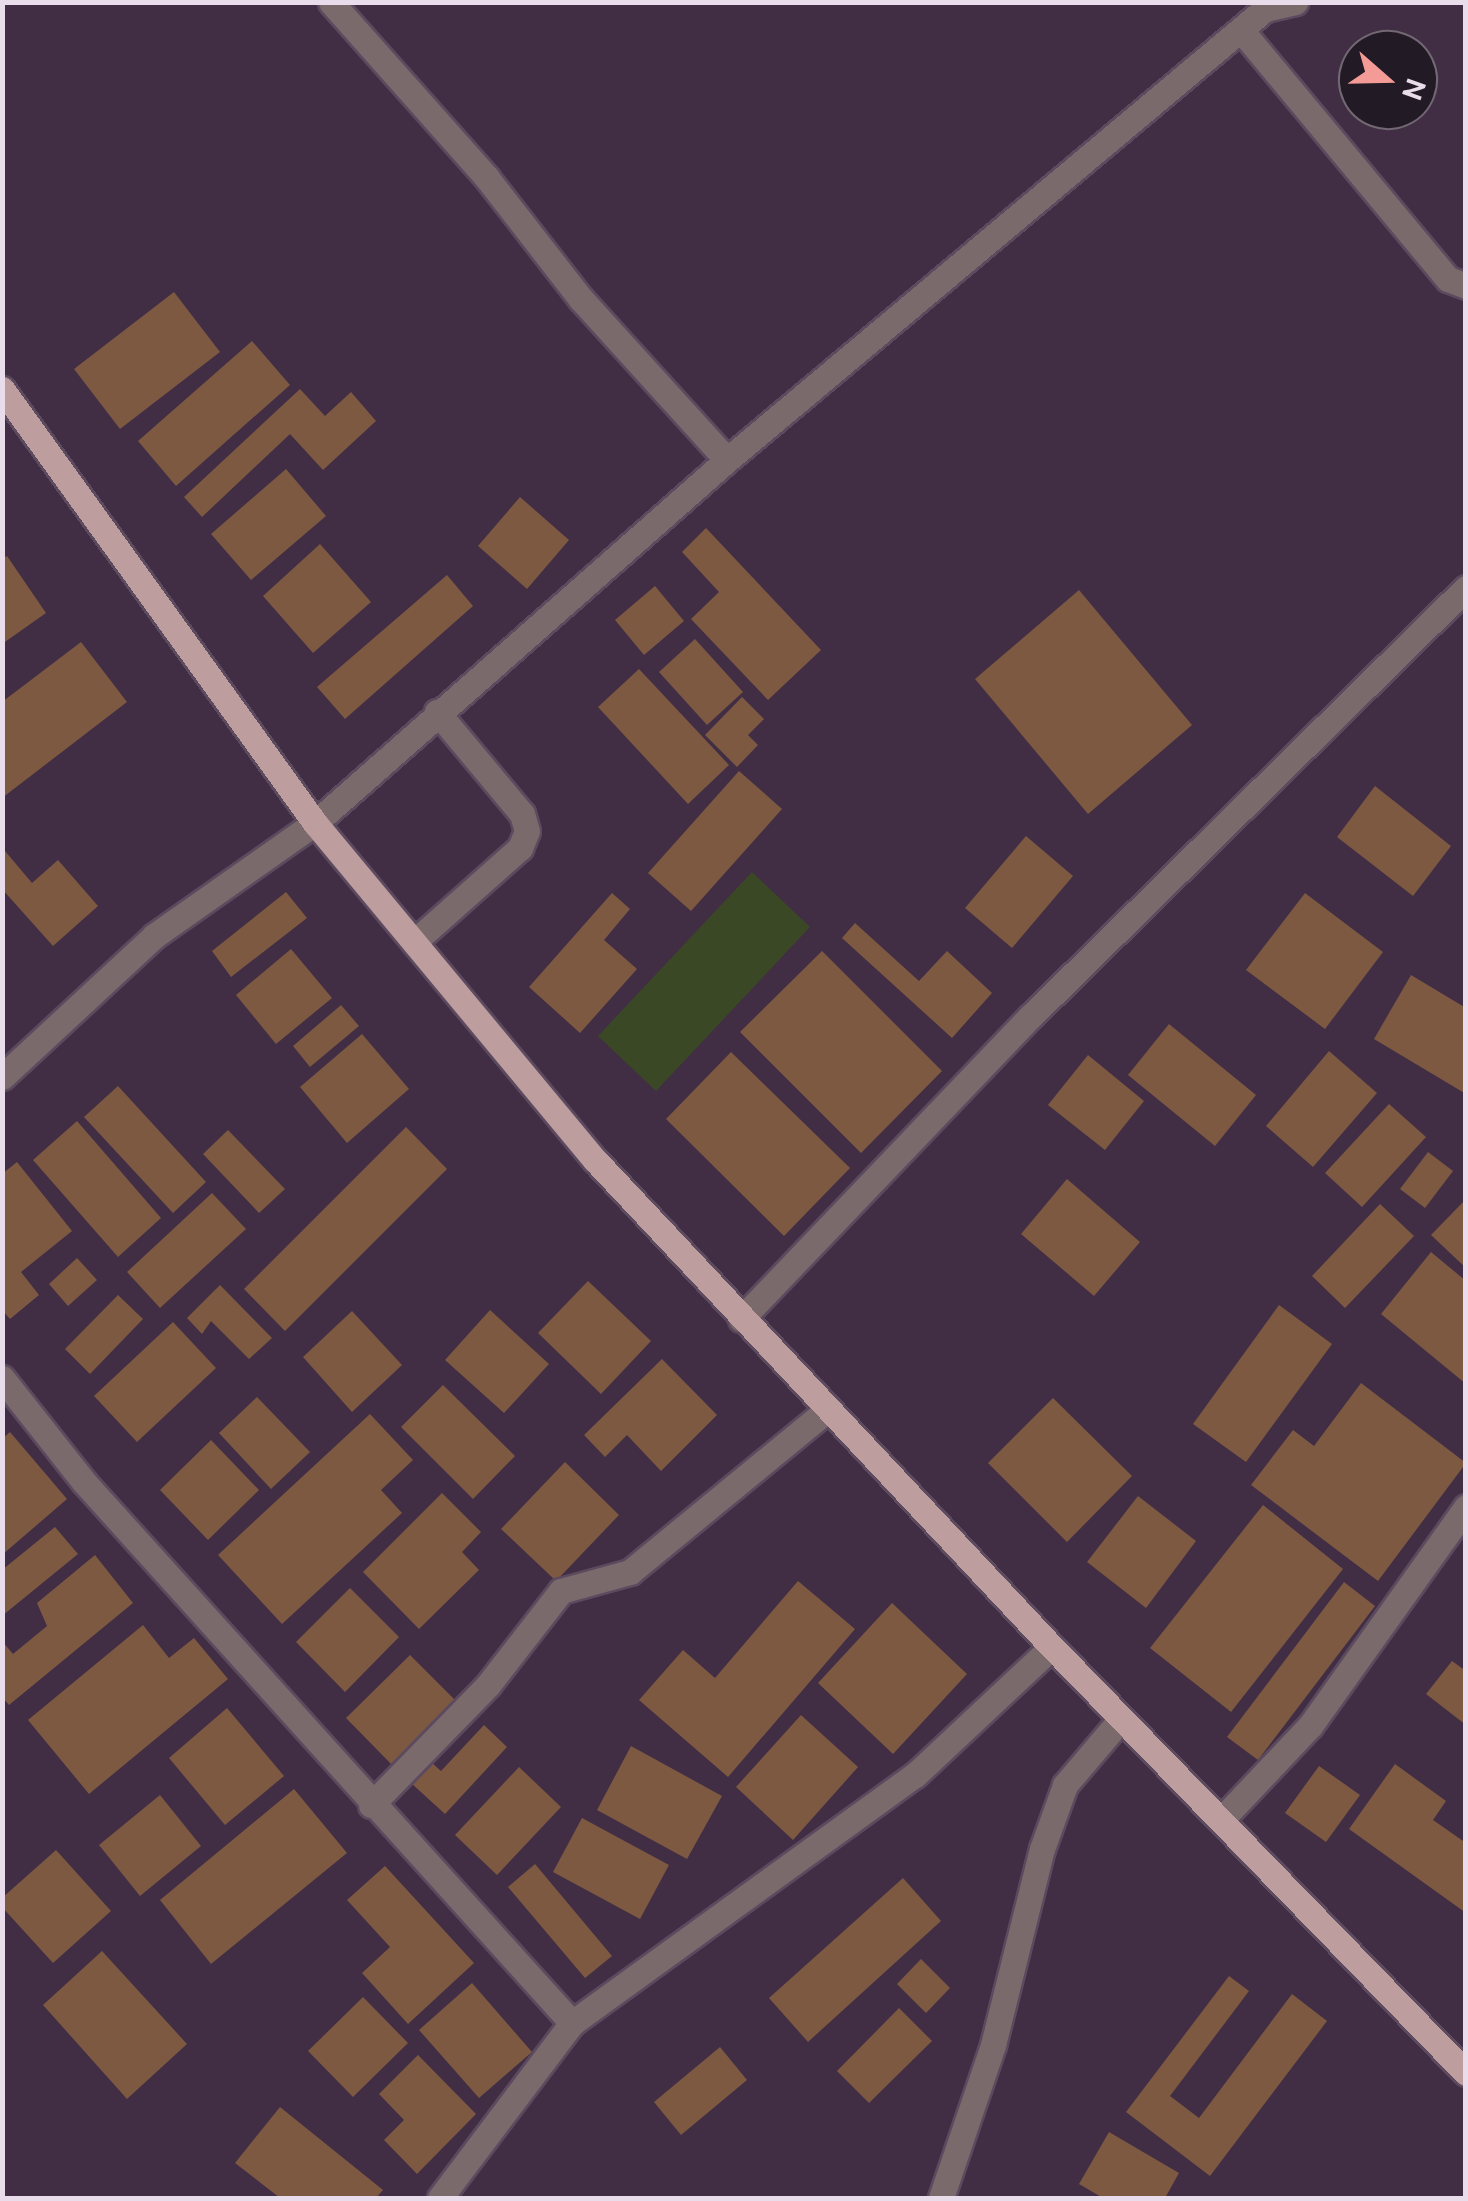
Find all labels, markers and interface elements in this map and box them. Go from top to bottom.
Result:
north arrow [1338,30,1438,130]
text: N [1397,75,1433,105]

